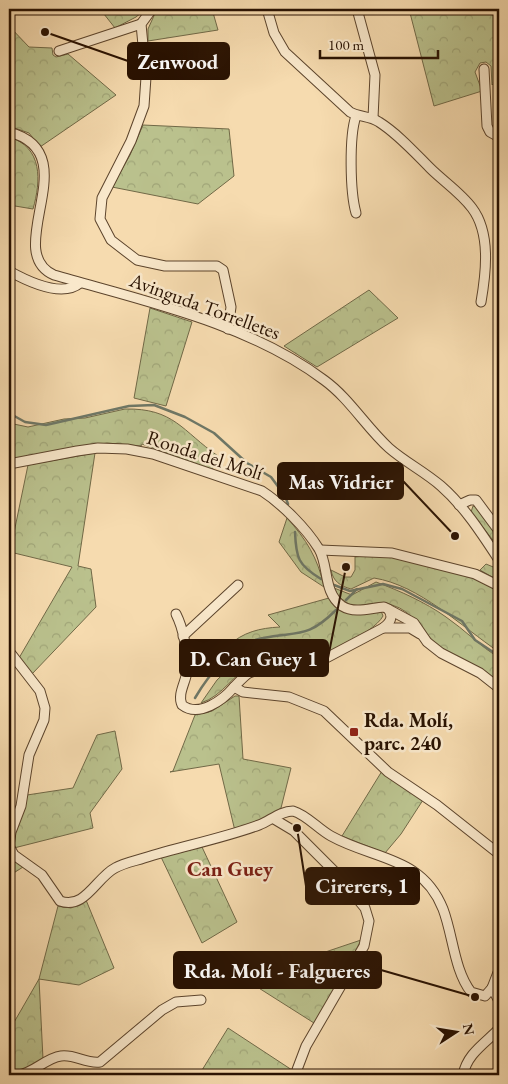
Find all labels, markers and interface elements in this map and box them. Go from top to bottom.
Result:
scale bar [320,28,438,60]
text: 100 m [328,35,365,54]
callout: Zenwood [128,43,229,79]
text: Zenwood [138,48,219,75]
street label: Avinguda Torrelletes [125,266,284,345]
street label: Ronda del Molí [144,424,266,486]
callout: Mas Vidrier [278,463,403,499]
text: Mas Vidrier [289,468,394,495]
callout: D. Can Guey 1 [180,640,328,676]
text: D. Can Guey 1 [190,645,318,672]
place label: Rda. Molí, parc. 240 [364,707,453,756]
marker: Rda. Molí, parc. 240 [348,726,360,738]
district label: Can Guey [187,855,274,882]
callout: Cirerers, 1 [306,868,419,904]
text: Cirerers, 1 [316,872,409,899]
callout: Rda. Molí - Falgueres [174,952,381,988]
text: Rda. Molí - Falgueres [184,957,370,984]
north arrow [430,1006,480,1056]
text: N [459,1022,479,1037]

